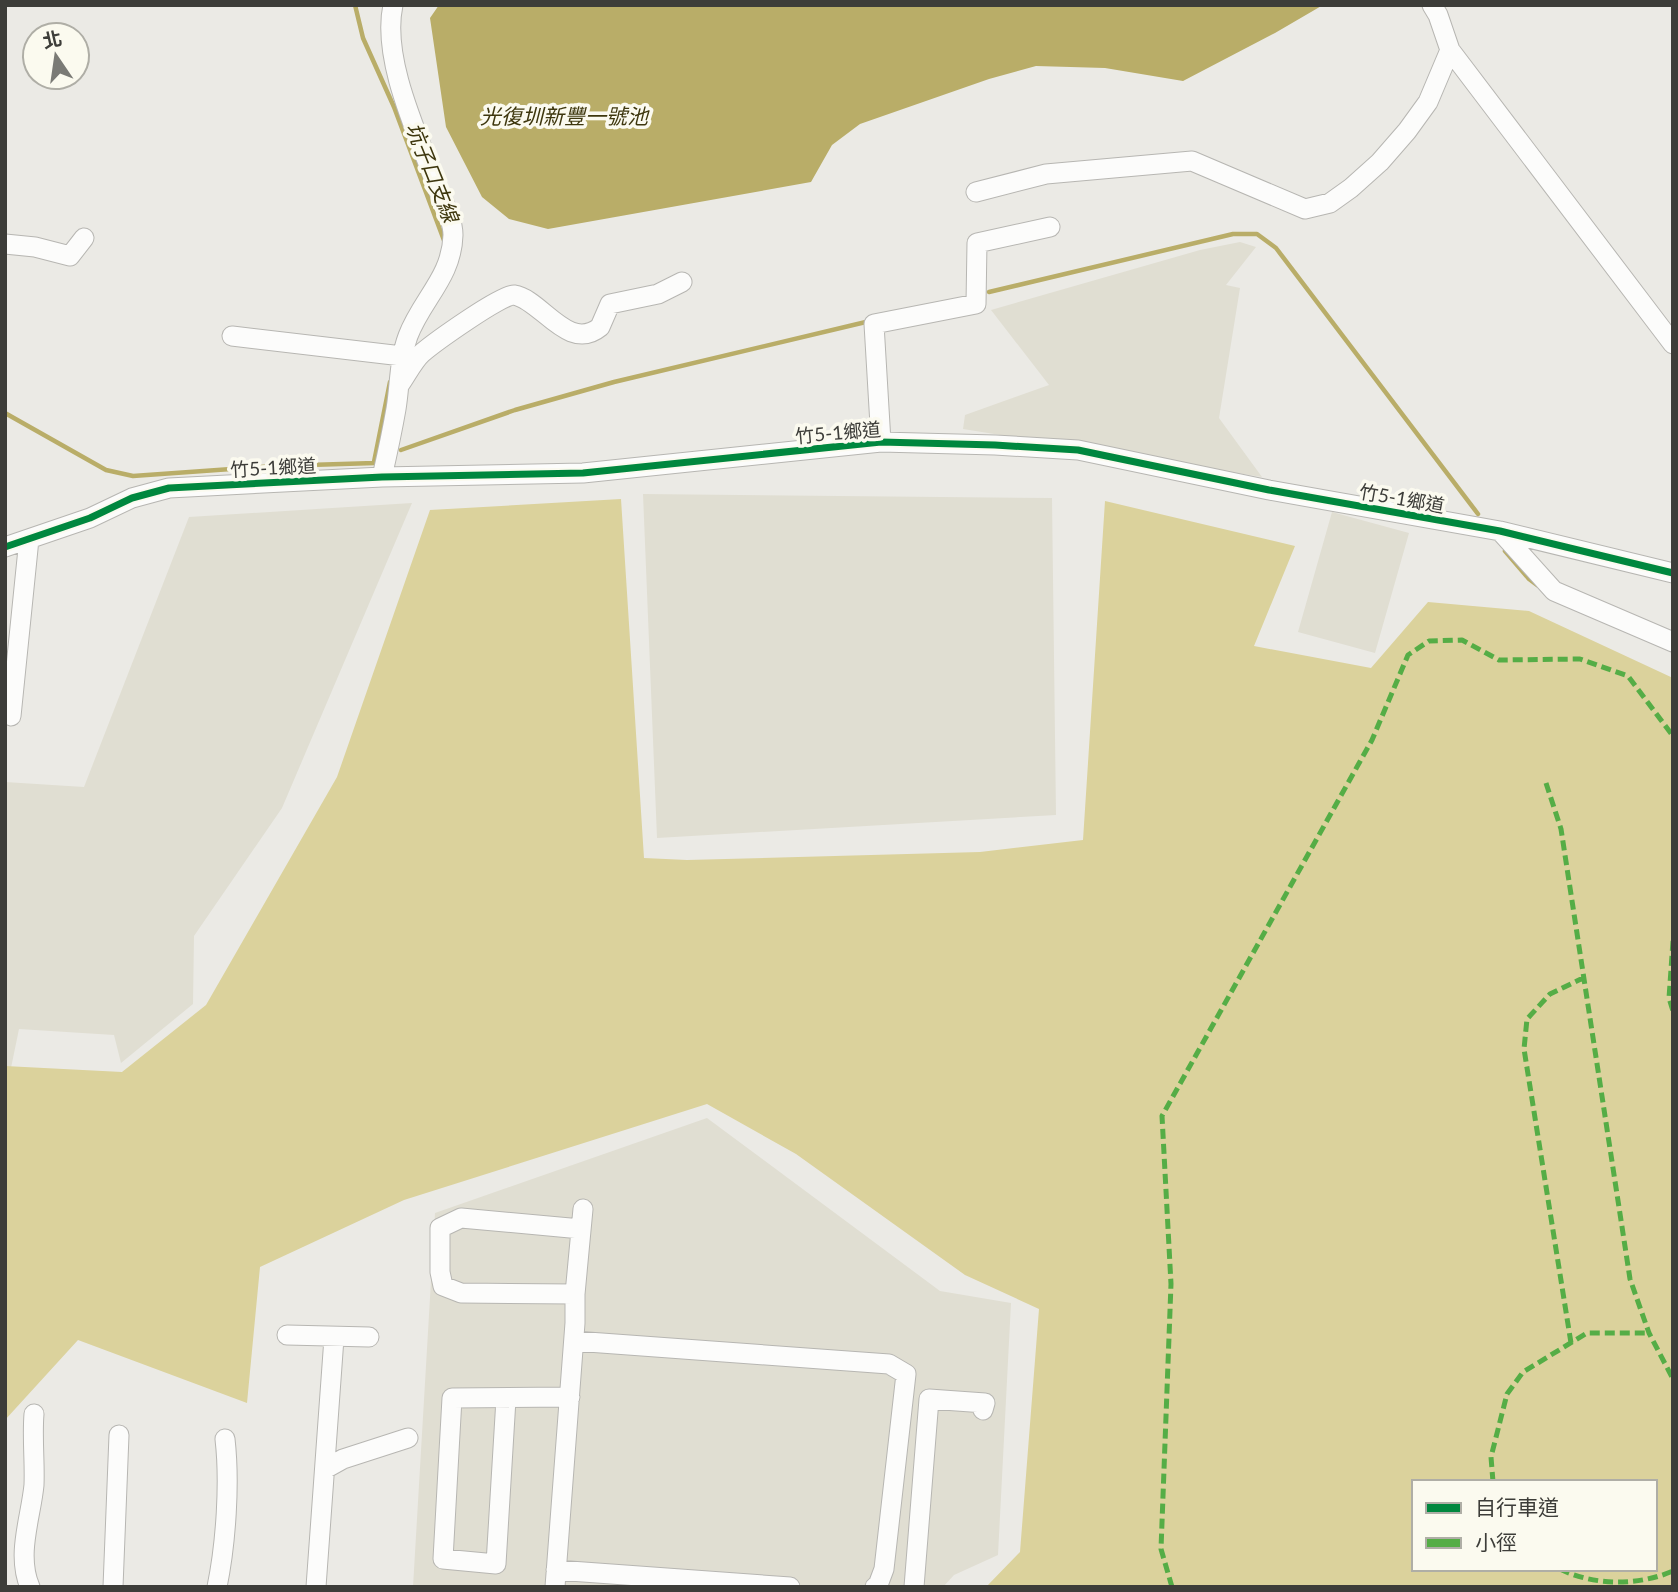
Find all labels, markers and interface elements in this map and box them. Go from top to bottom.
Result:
north arrow [21,21,91,91]
text: 北 [40,26,64,52]
water label: 光復圳新豐一號池 [480,103,650,128]
water label: 坑子口支線 [402,119,465,227]
street label: 竹5-1鄉道 [794,417,882,447]
street label: 竹5-1鄉道 [229,453,317,481]
street label: 竹5-1鄉道 [1358,479,1446,517]
legend [1412,1480,1657,1571]
text: 自行車道 [1475,1494,1559,1519]
text: 小徑 [1475,1529,1517,1554]

